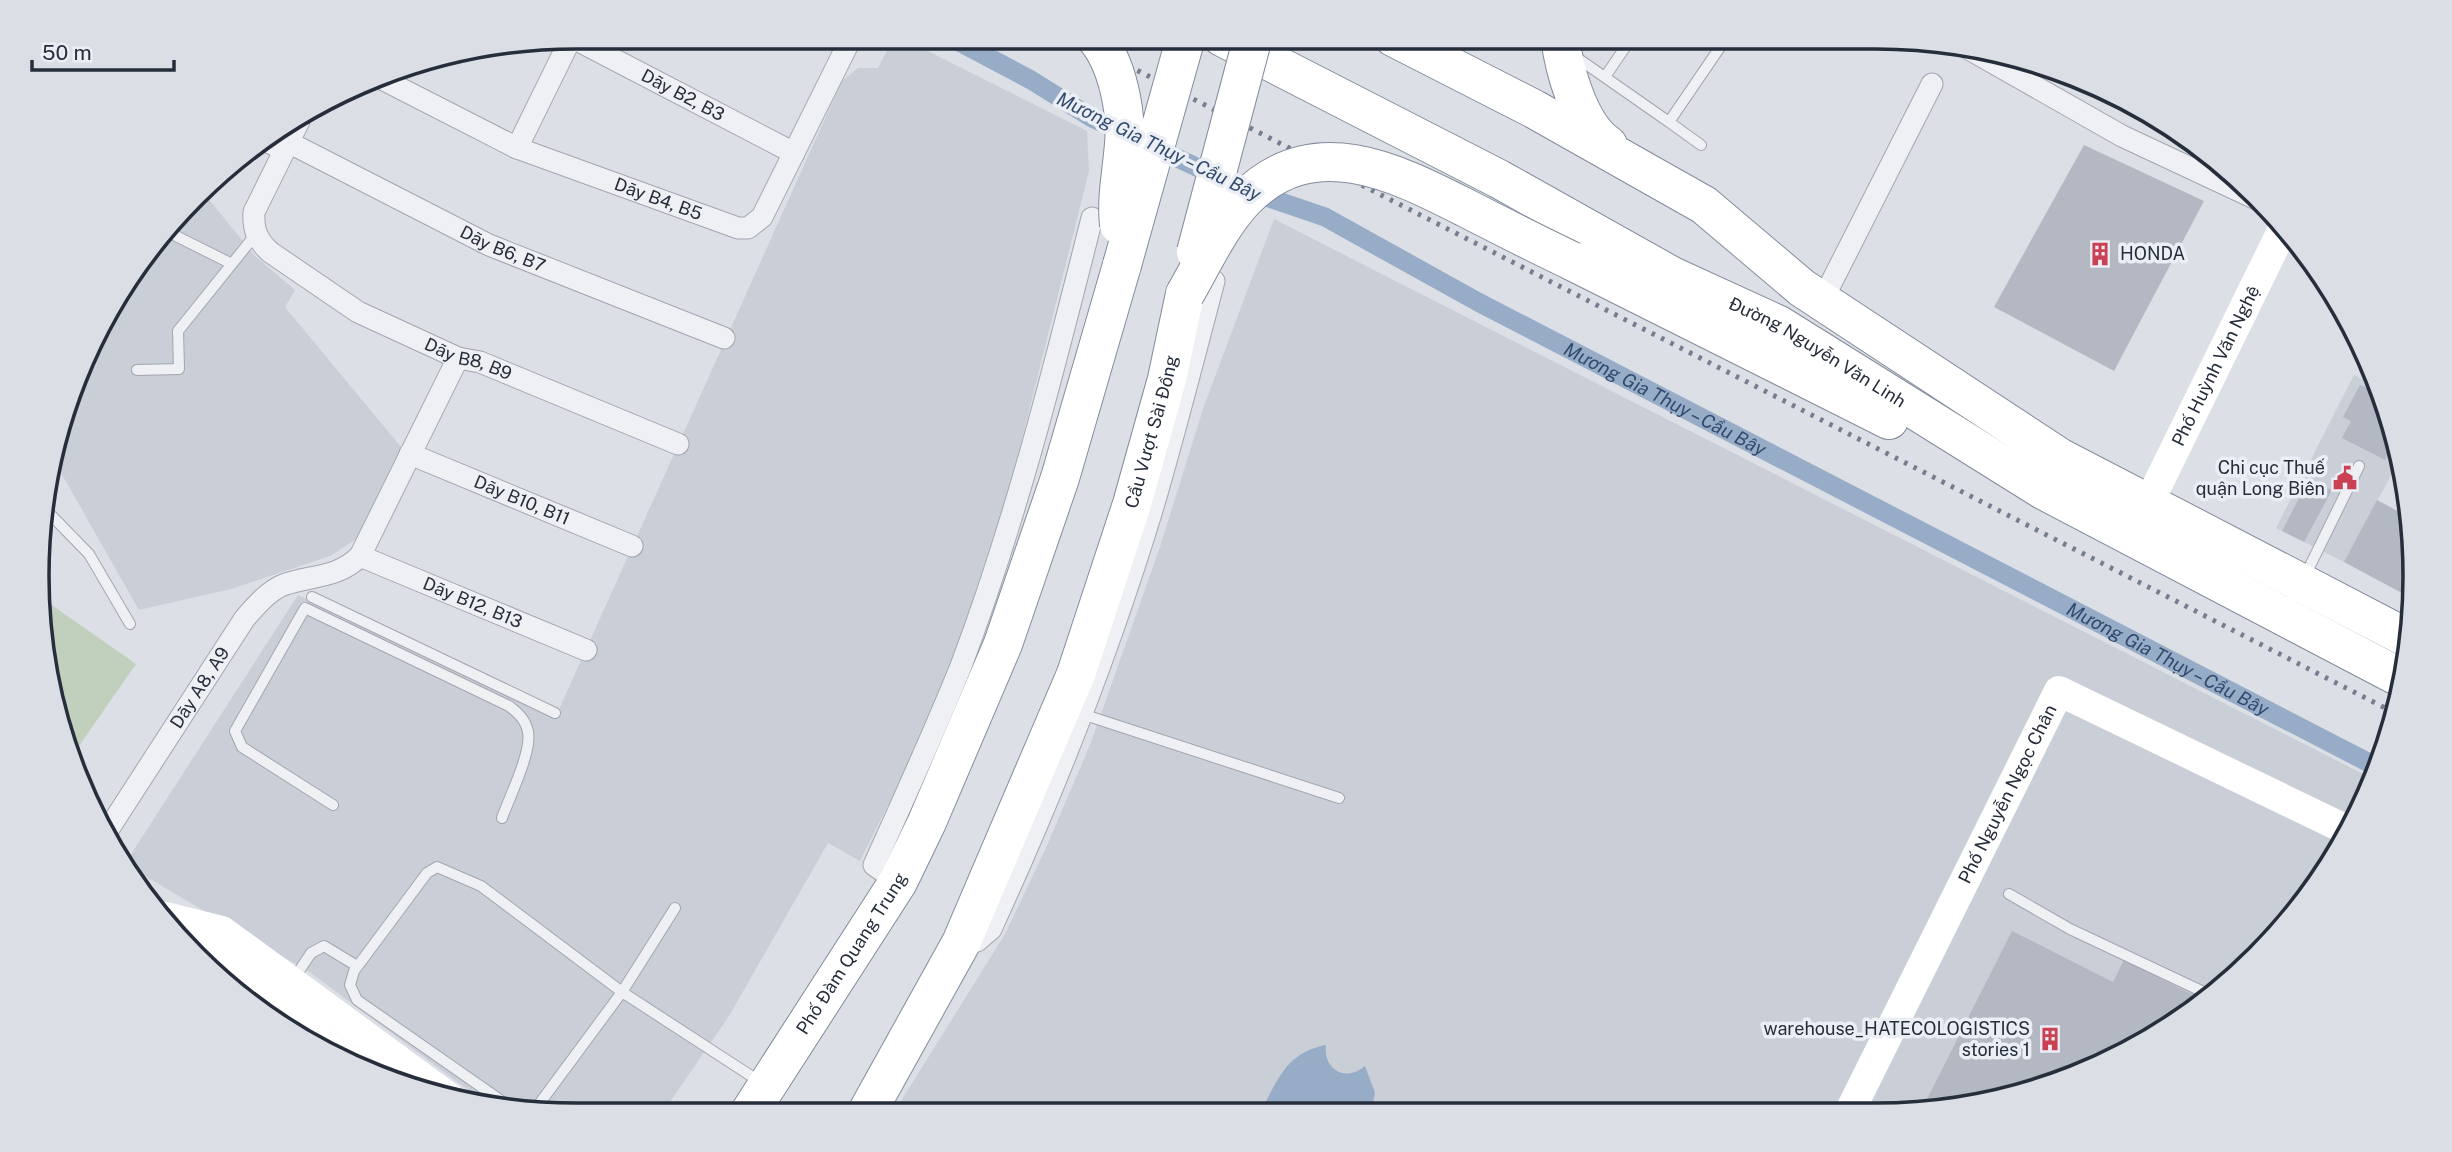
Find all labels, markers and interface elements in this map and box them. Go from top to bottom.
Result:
scale bar [32,28,173,72]
text: 50 m [42,40,92,65]
street label: Dãy B2, B3 [638,64,728,125]
water label: Mương Gia Thụy – Cầu Bây [1053,87,1265,205]
street label: Dãy B4, B5 [612,173,705,224]
street label: Dãy B6, B7 [457,221,548,276]
building icon: HONDA [2086,240,2114,268]
place label: HONDA [2120,243,2186,264]
street label: Phố Huỳnh Văn Nghệ [2167,282,2264,449]
street label: Đường Nguyễn Văn Linh [1726,292,1910,412]
street label: Dãy B8, B9 [421,333,515,384]
water label: Mương Gia Thụy – Cầu Bây [1560,337,1770,460]
street label: Cầu Vượt Sài Đồng [1120,353,1182,511]
place label: Chi cục Thuế quận Long Biên [2196,457,2325,499]
public building icon: Chi cục Thuế quận Long Biên [2331,464,2359,492]
street label: Dãy B10, B11 [471,471,573,529]
street label: Dãy B12, B13 [420,572,526,632]
water label: Mương Gia Thụy – Cầu Bây [2063,597,2273,720]
street label: Dãy A8, A9 [165,643,234,732]
street label: Phố Nguyễn Ngọc Chân [1954,701,2061,887]
street label: Phố Đàm Quang Trung [792,869,911,1038]
place label: warehouse_HATECOLOGISTICS stories 1 [1764,1018,2030,1060]
building icon: warehouse_HATECOLOGISTICS stories 1 [2036,1025,2064,1053]

